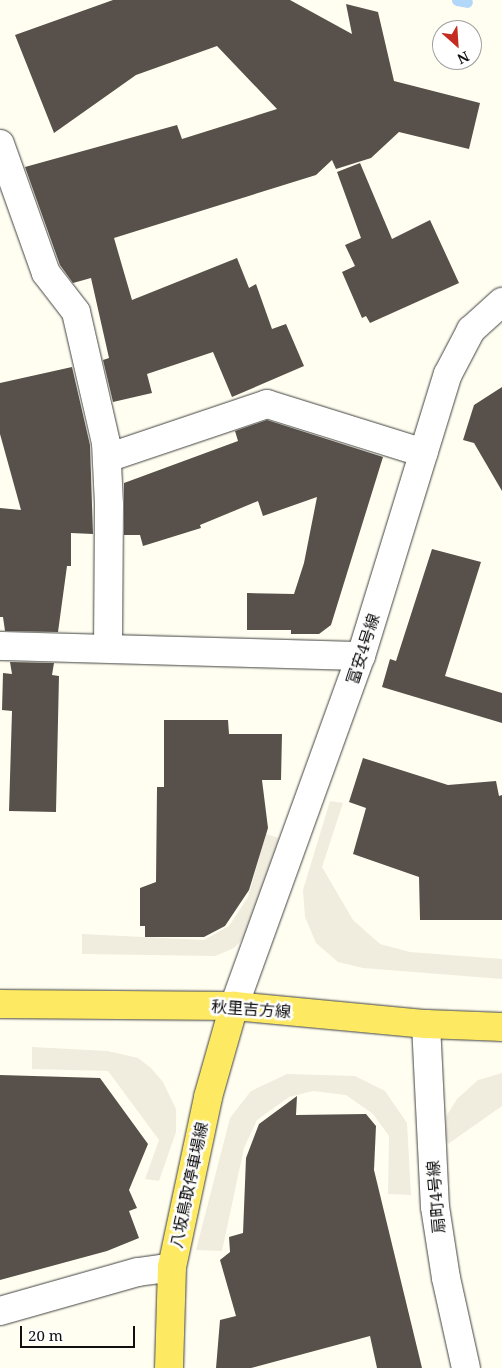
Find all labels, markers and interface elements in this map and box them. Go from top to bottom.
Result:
north arrow [432,20,482,70]
text: N [454,47,472,69]
street label: 富安4号線 [343,611,383,687]
street label: 秋里吉方線 [210,997,292,1021]
street label: 八坂鳥取停車場線 [166,1120,212,1250]
street label: 扇町4号線 [423,1160,449,1234]
scale bar [22,1316,138,1348]
text: 20 m [28,1325,63,1345]

